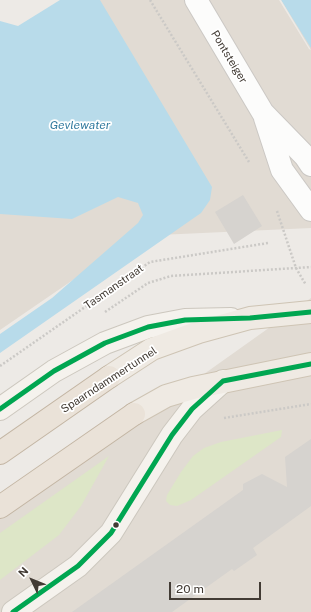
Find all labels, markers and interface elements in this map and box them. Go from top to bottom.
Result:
street label: Pontsteiger [208,28,250,86]
water label: Gevlewater [50,118,110,132]
street label: Tasmanstraat [82,262,146,312]
street label: Spaarndammertunnel [59,344,159,416]
unlabelled marker [111,520,121,530]
north arrow [12,560,52,600]
text: N [16,565,31,579]
scale bar [171,574,263,600]
text: 20 m [176,582,204,596]

